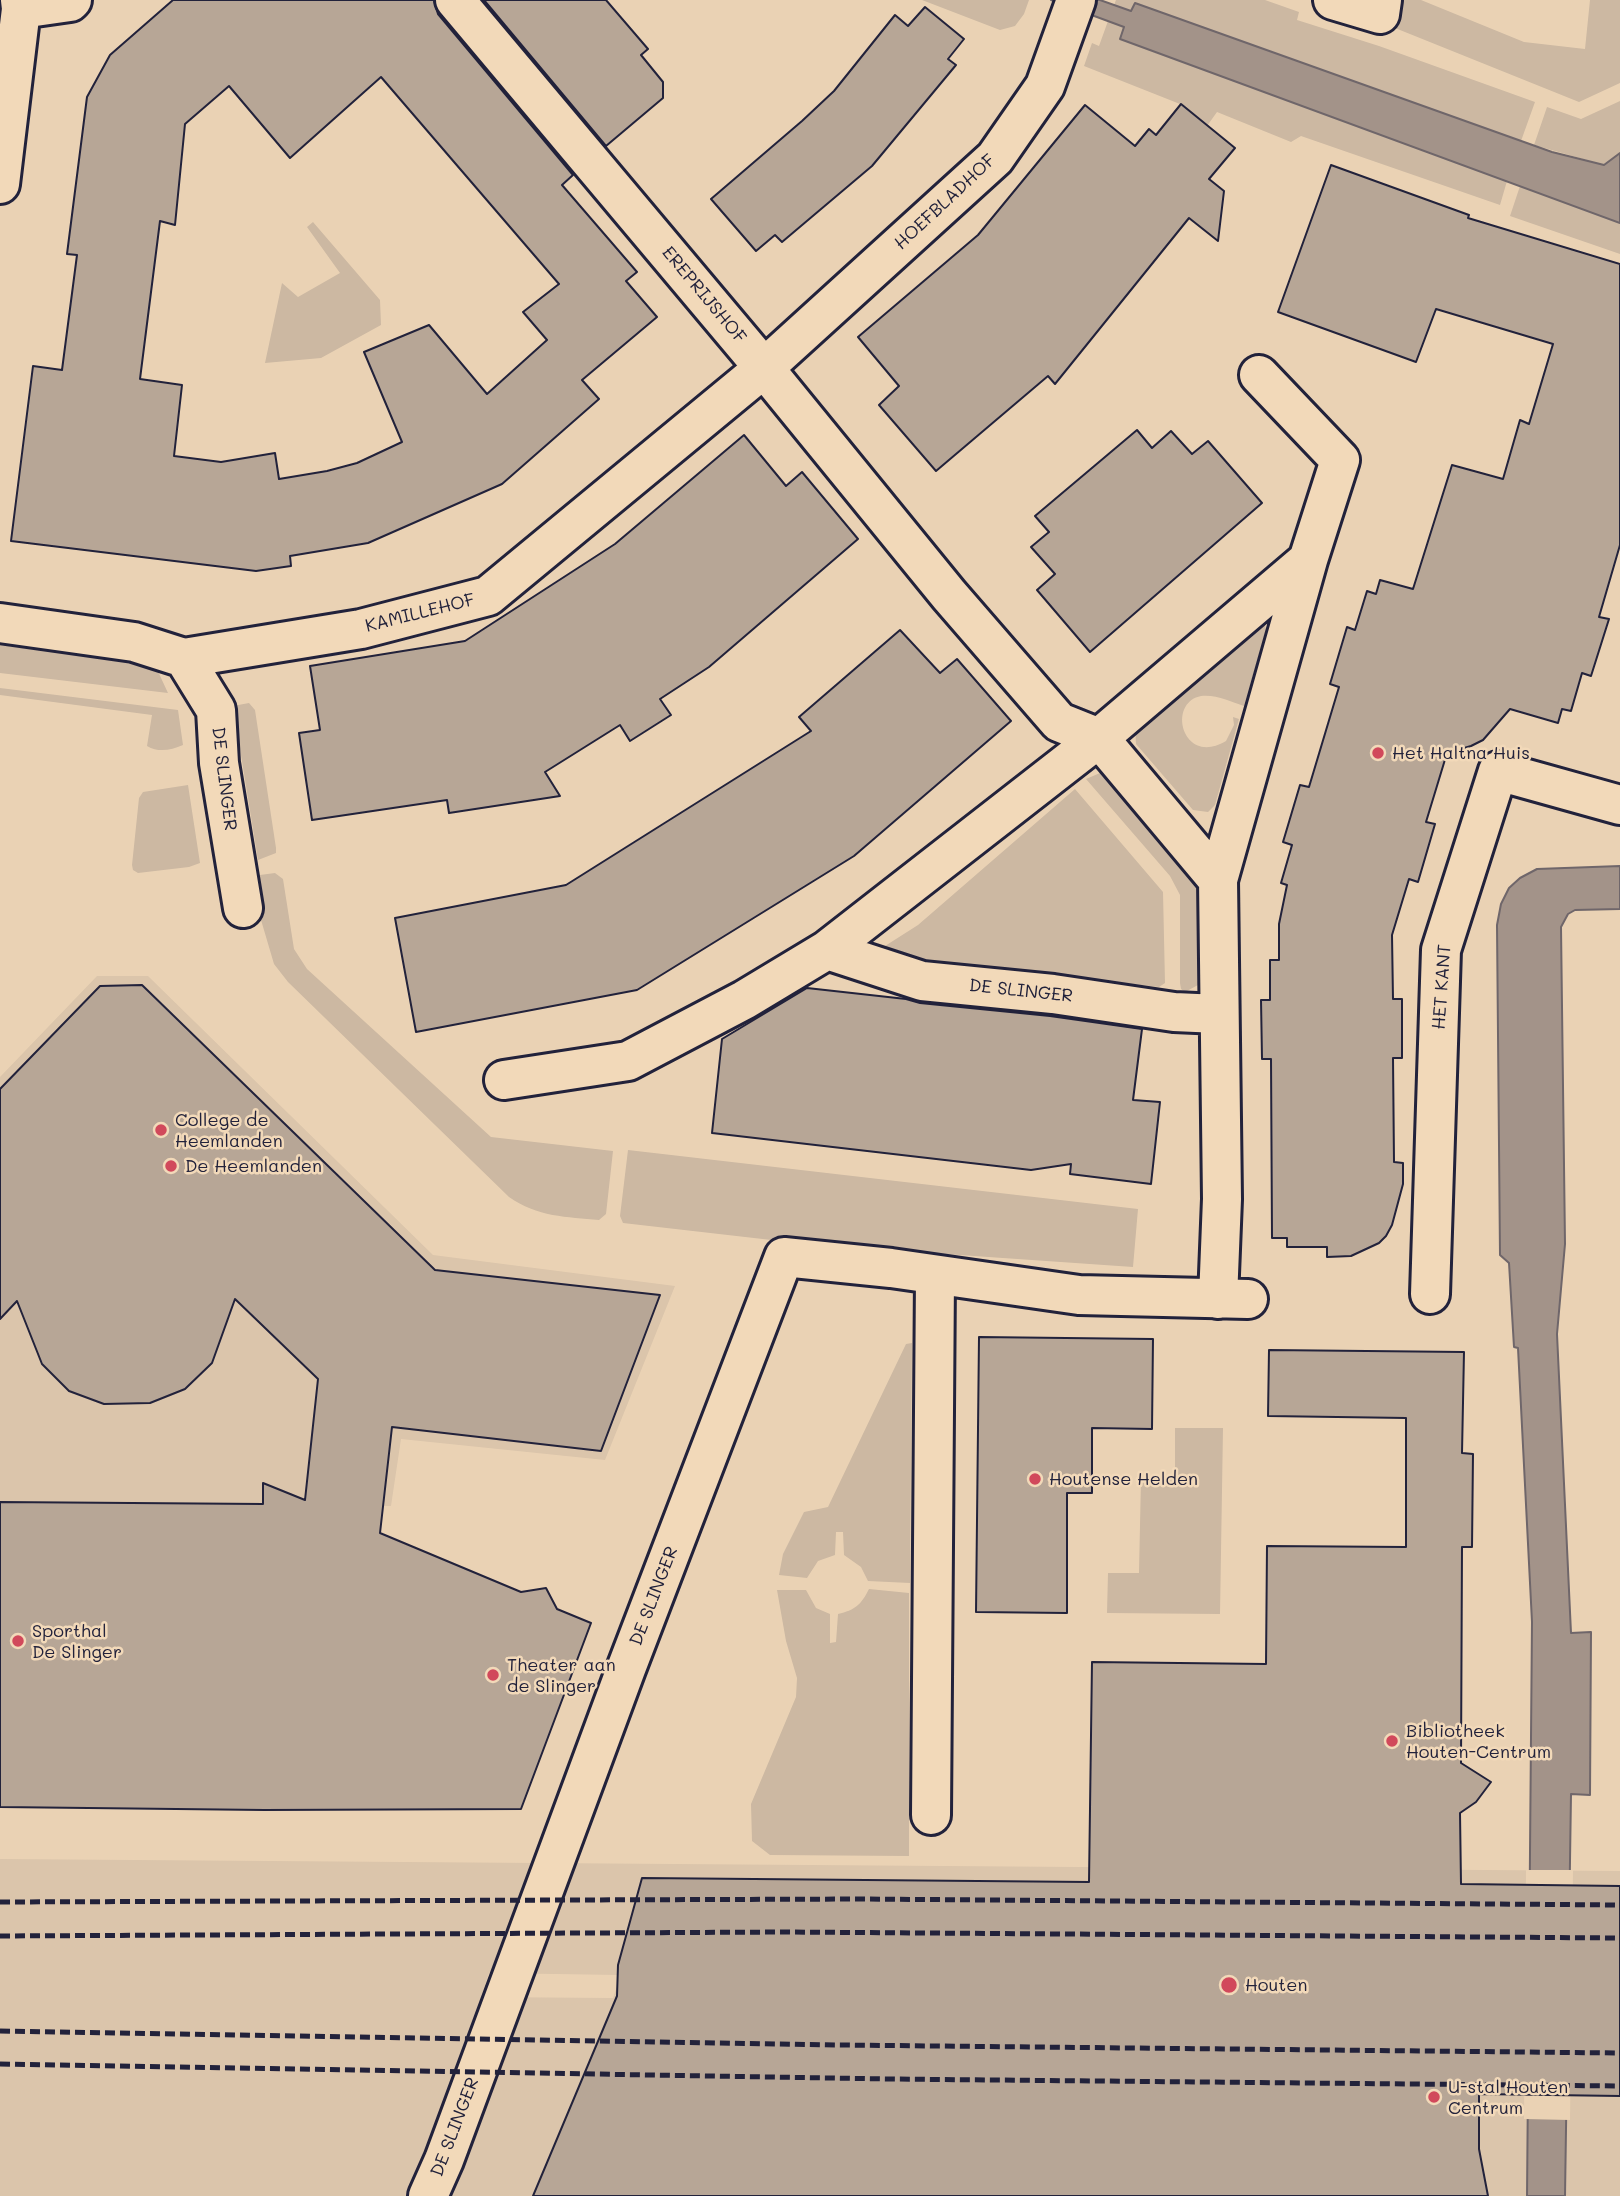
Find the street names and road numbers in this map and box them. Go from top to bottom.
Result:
street label: HOEFBLADHOF [890,150,1000,254]
street label: EREPRIJSHOF [657,242,751,348]
street label: KAMILLEHOF [363,589,477,637]
street label: DE SLINGER [207,726,241,832]
street label: HET KANT [1428,944,1456,1030]
street label: DE SLINGER [968,975,1074,1007]
street label: DE SLINGER [625,1543,683,1649]
street label: DE SLINGER [426,2074,484,2180]

